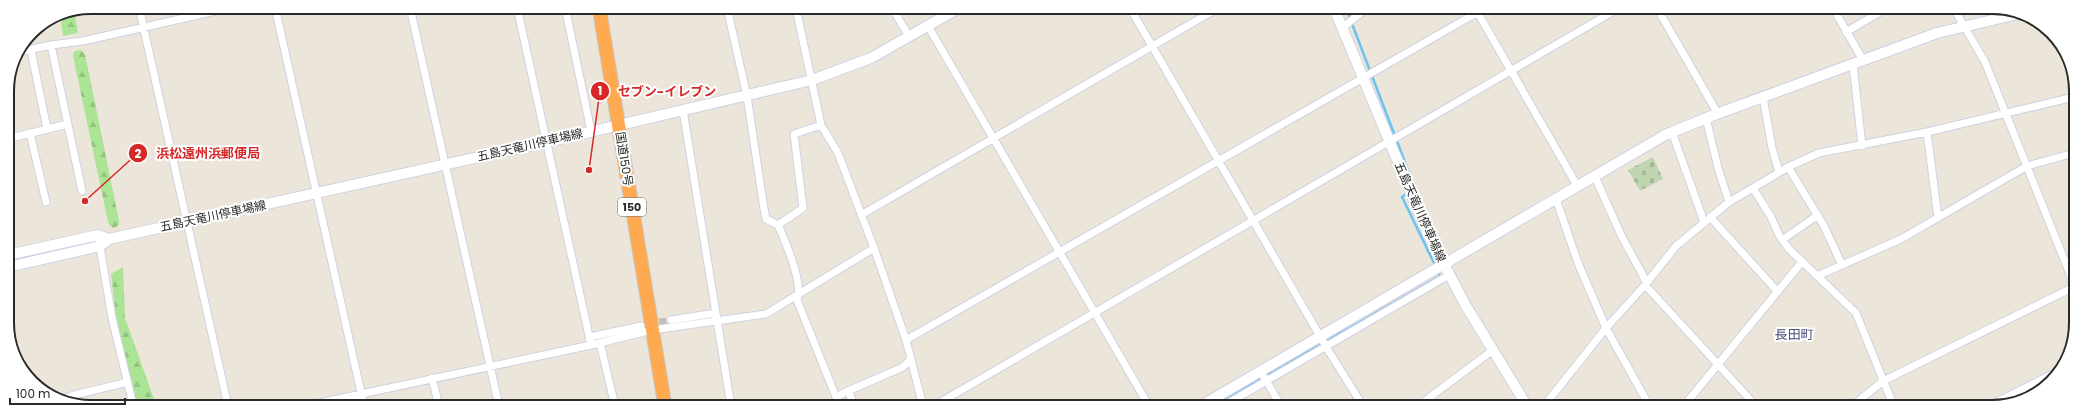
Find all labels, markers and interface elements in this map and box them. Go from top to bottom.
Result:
callout: セブン-イレブン [590,79,724,104]
text: 1 [598,82,602,99]
text: セブン-イレブン [618,82,716,101]
street label: 五島天竜川停車場線 [475,124,584,165]
street label: 国道150号 [612,130,637,187]
callout: 浜松遠州浜郵便局 [128,141,268,166]
text: 浜松遠州浜郵便局 [156,144,260,163]
text: 2 [135,145,142,162]
street label: 五島天竜川停車場線 [1391,159,1450,265]
street label: 五島天竜川停車場線 [158,196,267,235]
road number: 150 [618,198,646,216]
district label: 長田町 [1774,325,1814,344]
scale bar [10,380,125,406]
text: 100 m [16,385,50,402]

